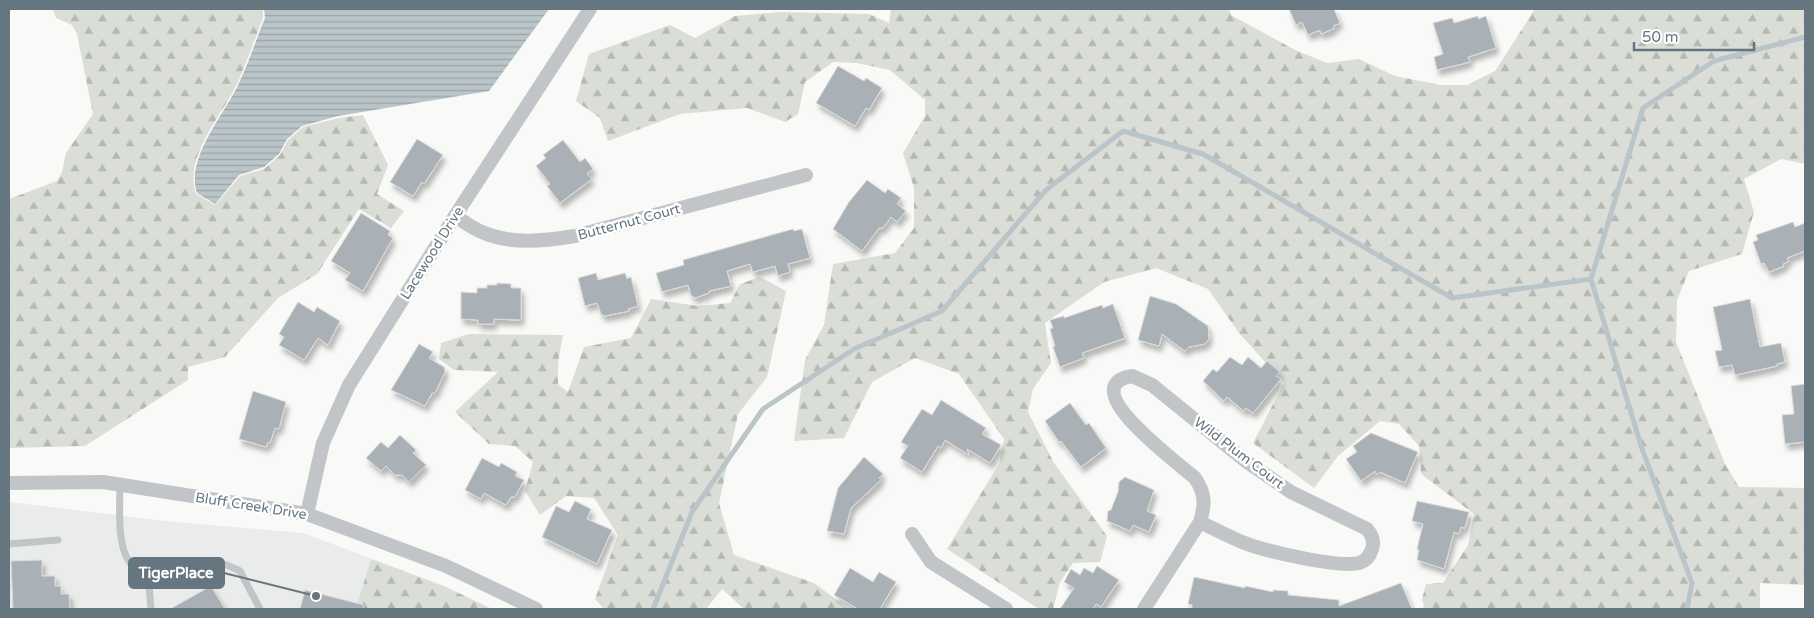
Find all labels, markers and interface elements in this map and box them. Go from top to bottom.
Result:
scale bar [1634,20,1754,52]
text: 50 m [1642,28,1679,46]
street label: Butternut Court [576,200,683,244]
street label: Lacewood Drive [397,203,467,303]
street label: Wild Plum Court [1191,414,1288,493]
street label: Bluff Creek Drive [194,489,308,523]
callout: TigerPlace [129,558,224,588]
text: TigerPlace [137,564,214,583]

